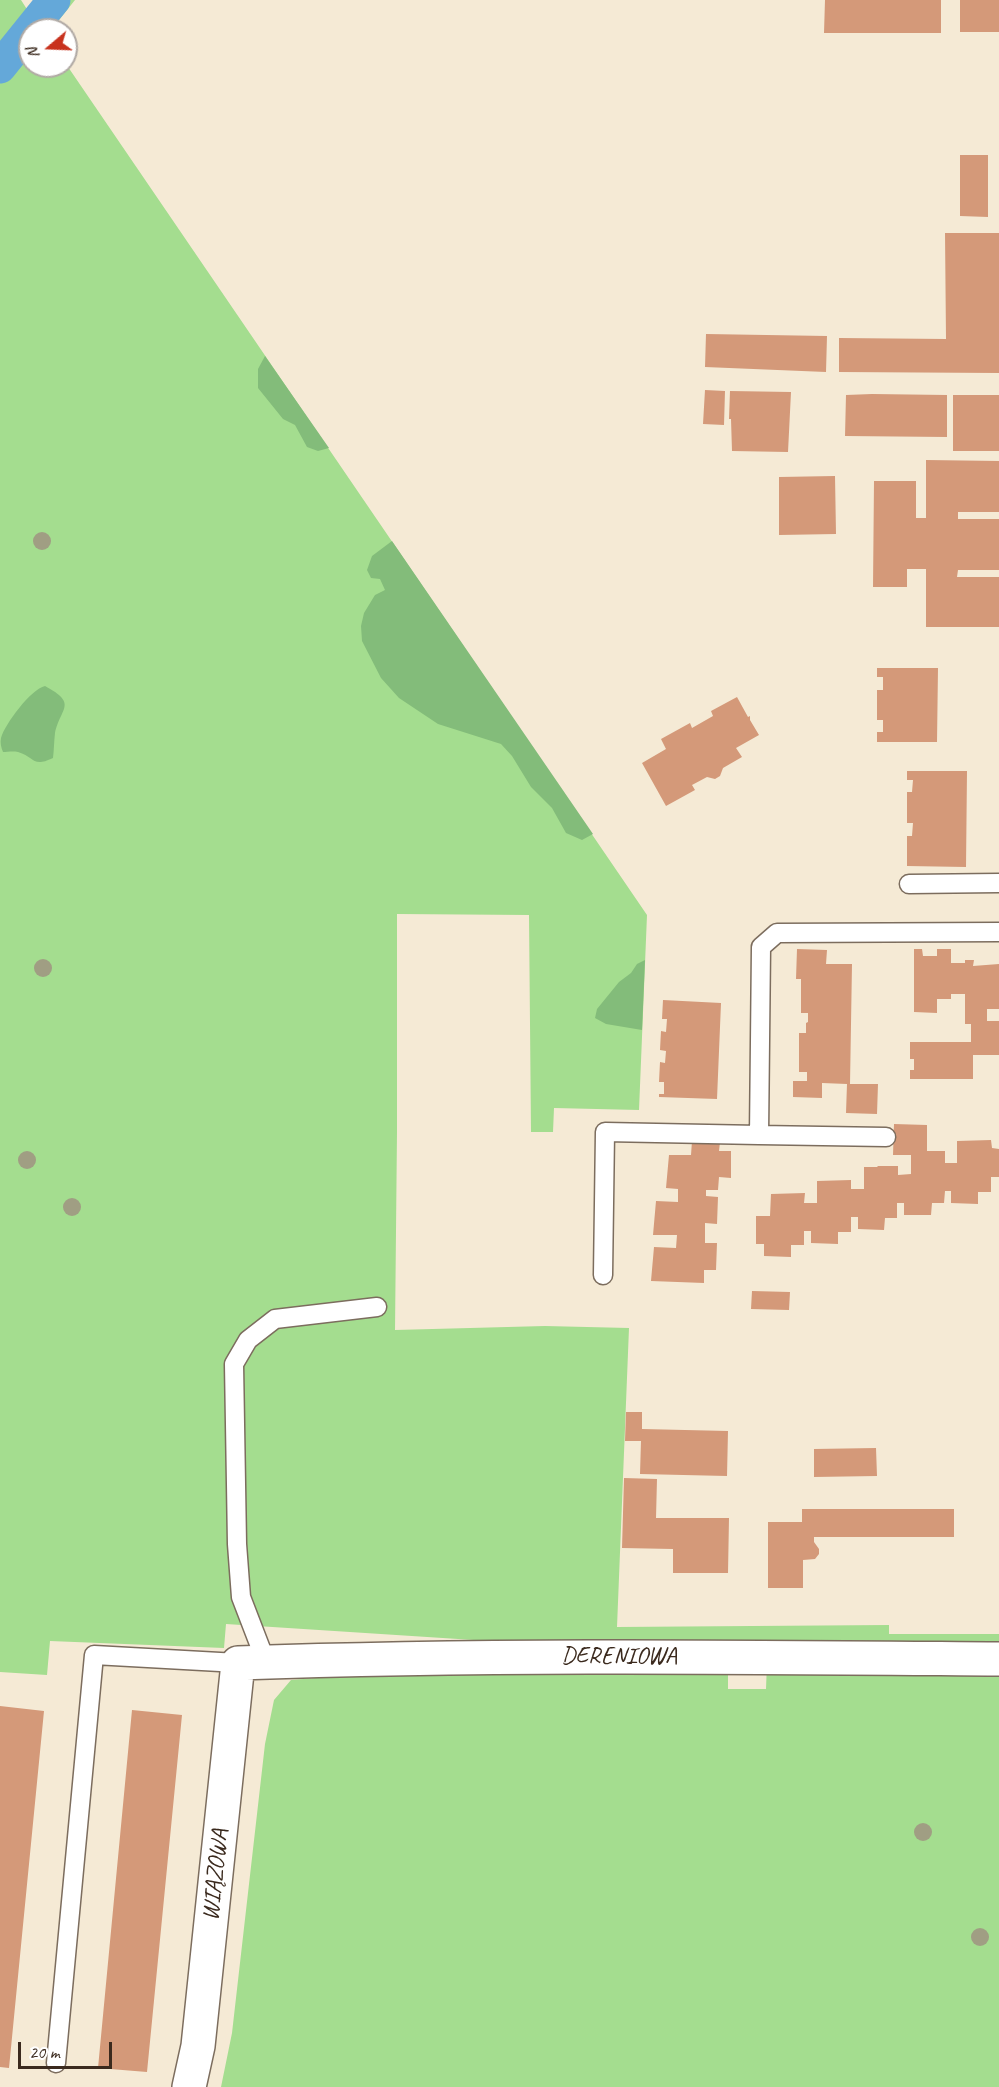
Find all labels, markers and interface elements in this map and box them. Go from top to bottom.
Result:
north arrow [18,18,78,78]
text: N [22,45,44,61]
street label: DERENIOWA [561,1643,677,1671]
street label: WIĄZOWA [197,1828,235,1922]
scale bar [21,2030,116,2068]
text: 20 m [29,2041,60,2063]

